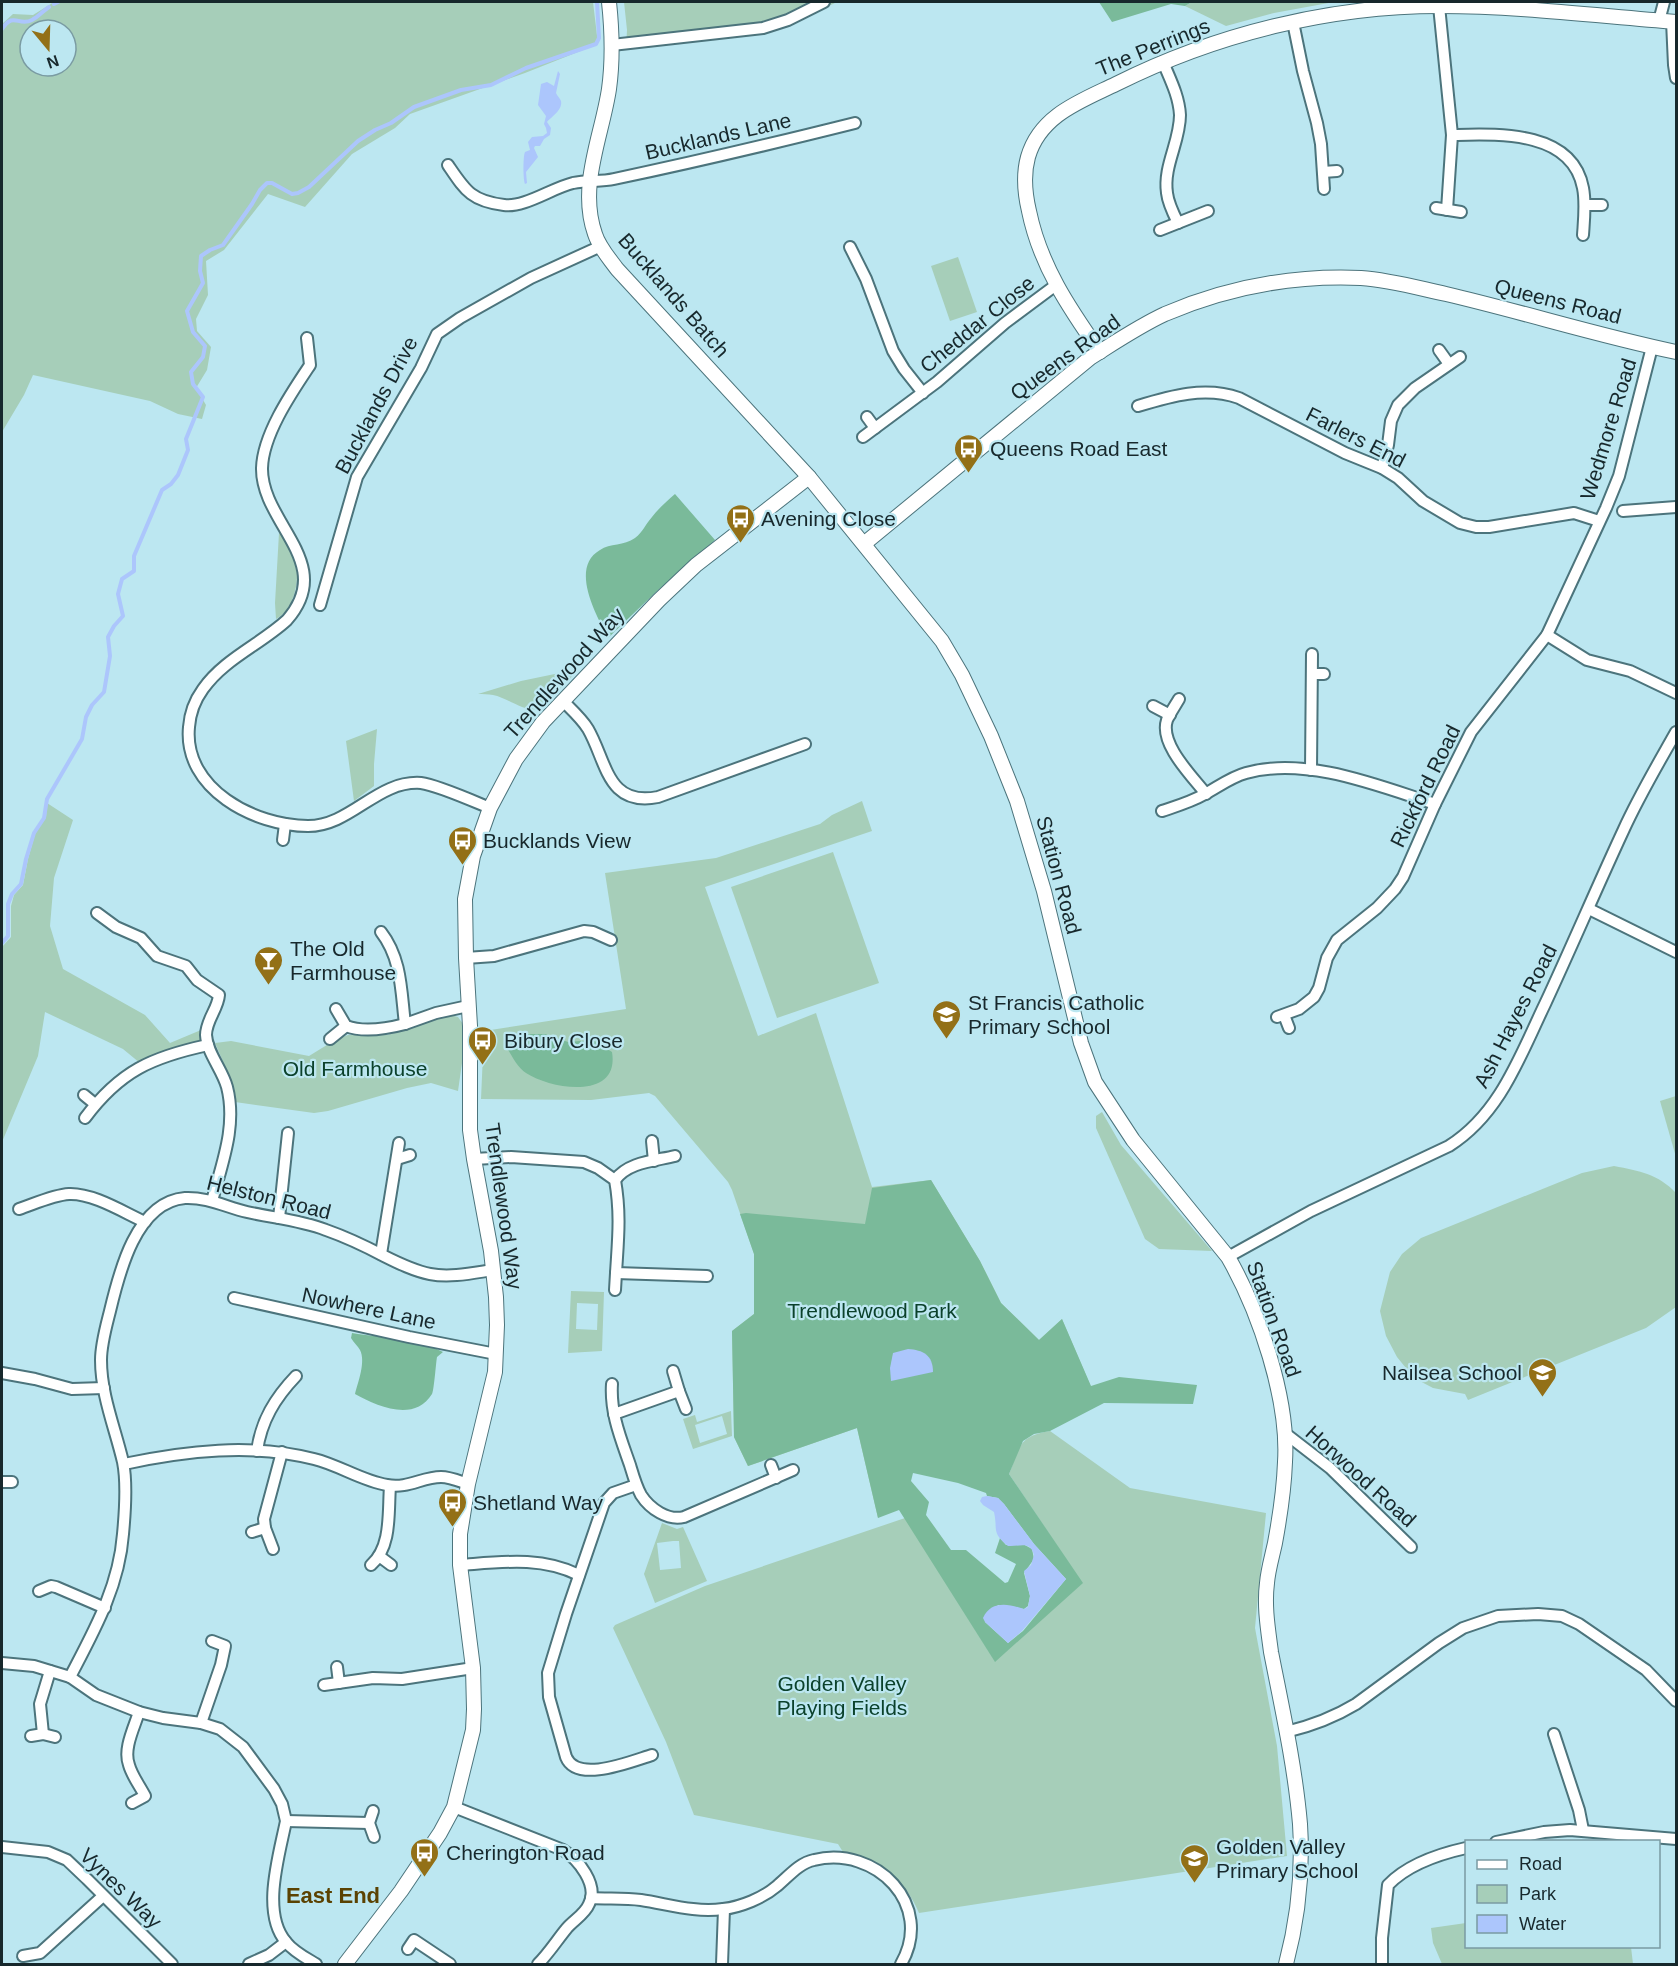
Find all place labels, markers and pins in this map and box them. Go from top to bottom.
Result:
bus stop icon: Queens Road East [953,432,985,474]
place label: Queens Road East [990,437,1168,460]
bus stop icon: Avening Close [724,502,756,544]
place label: Avening Close [761,507,896,530]
bus stop icon: Bucklands View [446,824,478,866]
place label: Bucklands View [483,829,632,852]
place label: The Old Farmhouse [290,937,396,984]
bar icon: The Old Farmhouse [253,944,285,986]
place label: St Francis Catholic Primary School [968,991,1144,1038]
school or university icon: St Francis Catholic Primary School [931,998,963,1040]
bus stop icon: Bibury Close [467,1024,499,1066]
place label: Bibury Close [504,1029,623,1052]
school or university icon: Nailsea School [1527,1356,1559,1398]
place label: Nailsea School [1382,1361,1522,1384]
bus stop icon: Shetland Way [436,1486,468,1528]
place label: Shetland Way [473,1491,603,1514]
place label: Golden Valley Primary School [1216,1835,1358,1882]
bus stop icon: Cherington Road [409,1836,441,1878]
place label: Cherington Road [446,1841,605,1864]
school or university icon: Golden Valley Primary School [1179,1842,1211,1884]

